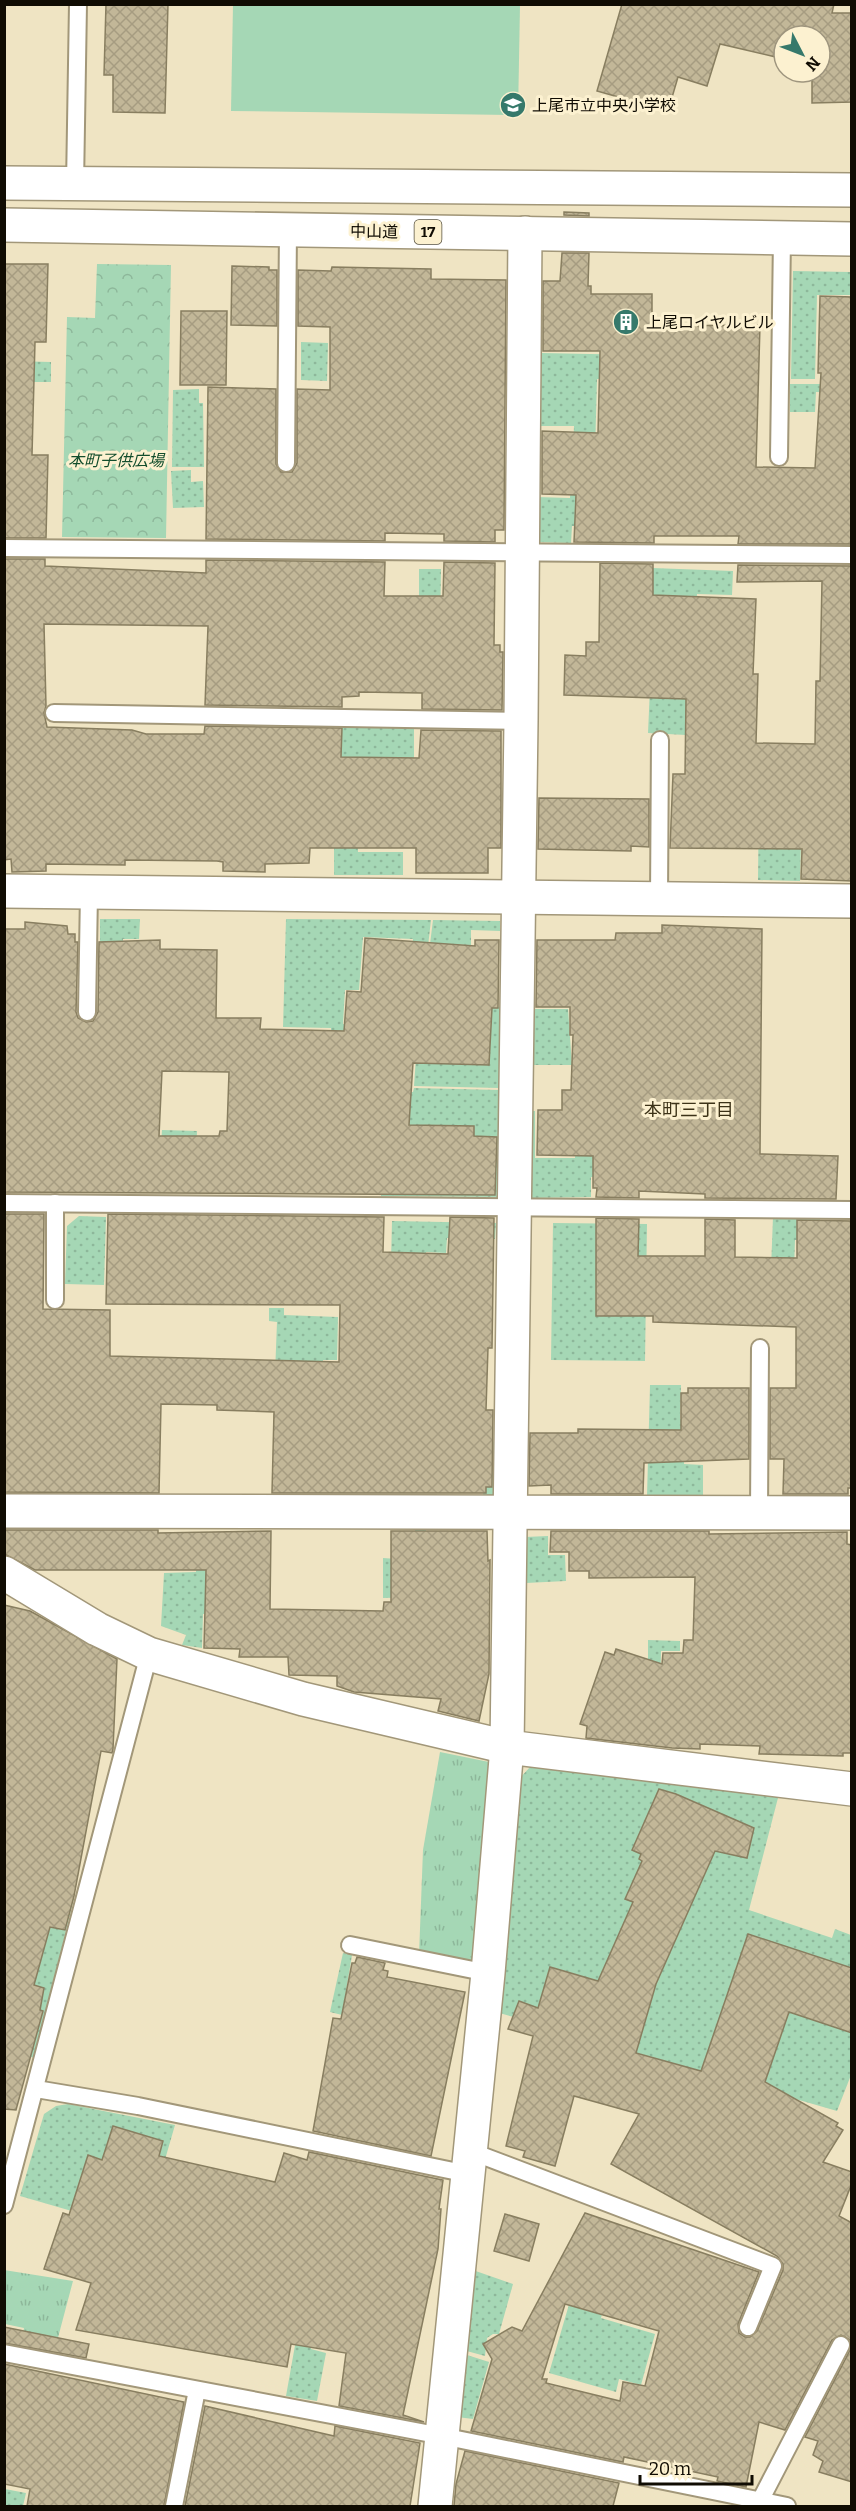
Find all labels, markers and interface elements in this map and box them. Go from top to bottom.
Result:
north arrow [772,24,832,84]
text: N [802,53,824,75]
school or university icon: 上尾市立中央小学校 [498,90,528,120]
place label: 上尾市立中央小学校 [532,96,676,115]
road number: 17 [414,220,442,244]
street label: 中山道 [350,222,398,241]
building icon: 上尾ロイヤルビル [611,307,641,337]
place label: 上尾ロイヤルビル [646,313,774,332]
park label: 本町子供広場 [68,451,166,470]
district label: 本町三丁目 [644,1099,734,1121]
scale bar [640,2448,752,2486]
text: 20 m [649,2458,691,2480]

